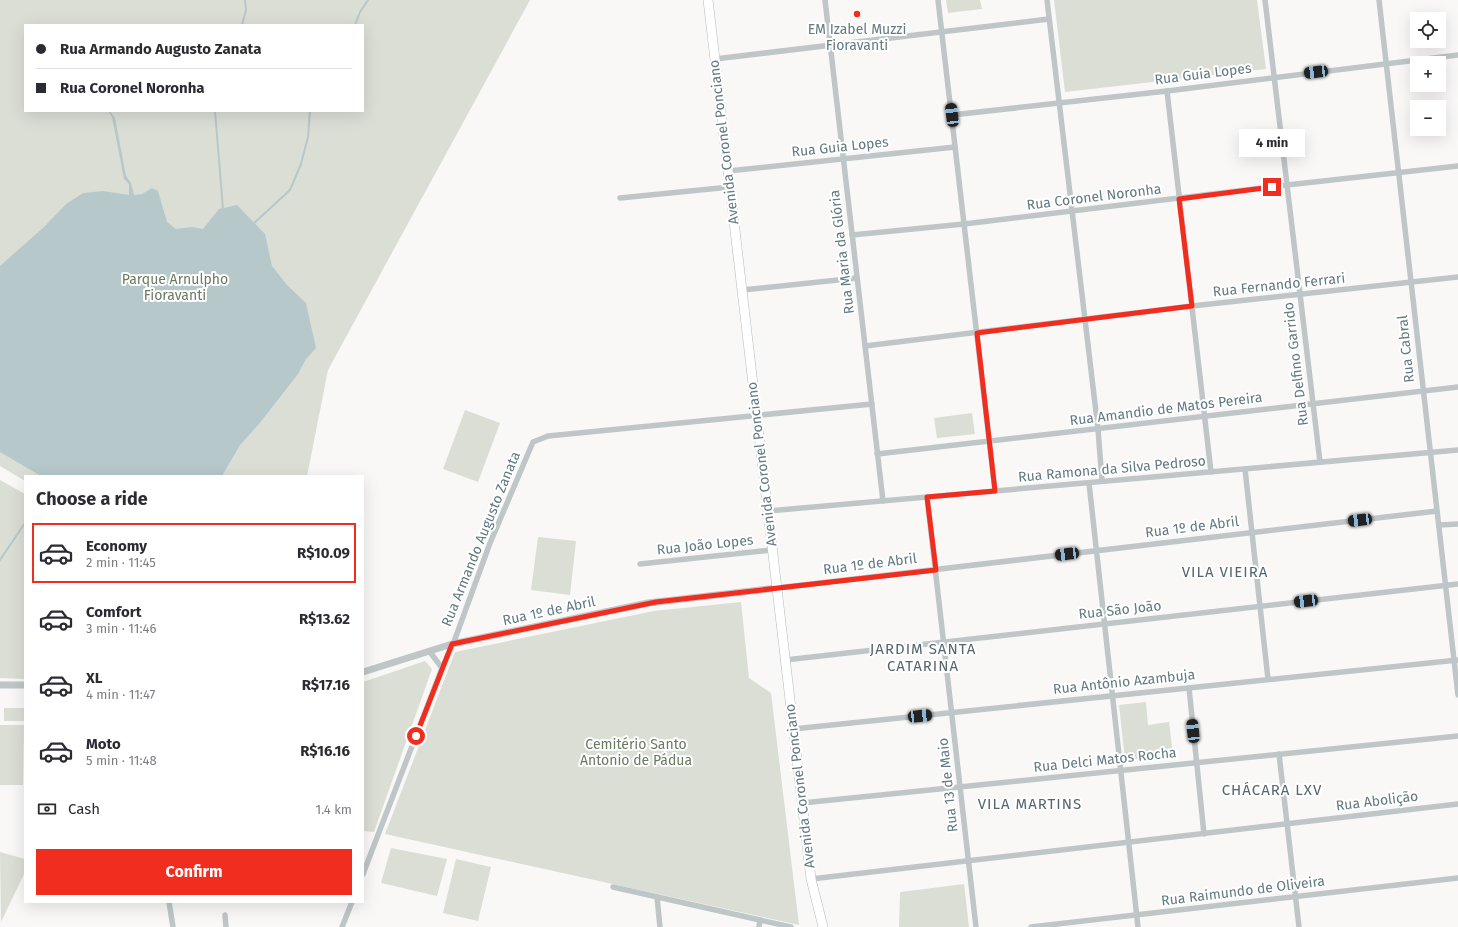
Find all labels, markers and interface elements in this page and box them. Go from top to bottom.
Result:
marker: EM Izabel Muzzi Fioravanti [852,9,862,19]
map controls [1410,12,1446,136]
button: locate [1410,12,1446,48]
place label: EM Izabel Muzzi Fioravanti [808,21,906,54]
text: Rua Armando Augusto Zanata [60,40,261,58]
button: + [1410,56,1446,92]
street label: Avenida Coronel Ponciano [705,59,743,225]
street label: Rua Guia Lopes [1154,60,1253,88]
car [1303,65,1329,79]
text: Rua Coronel Noronha [60,79,205,97]
button: − [1410,100,1446,136]
car [945,102,959,128]
callout: 4 min [1239,129,1305,157]
street label: Rua Guia Lopes [791,133,890,161]
text: 4 min [1256,135,1288,150]
route end [1263,178,1281,196]
street label: Rua Coronel Noronha [1026,180,1162,214]
street label: Rua Maria da Glória [826,189,858,315]
street label: Rua Fernando Ferrari [1212,270,1346,300]
park label: Parque Arnulpho Fioravanti [122,271,228,304]
street label: Rua Delfino Garrido [1280,301,1312,427]
street label: Rua Cabral [1394,314,1418,384]
street label: Avenida Coronel Ponciano [743,381,781,547]
street label: Rua Amandio de Matos Pereira [1069,389,1263,429]
street label: Rua Armando Augusto Zanata [438,449,524,629]
street label: Rua Ramona da Silva Pedroso [1017,452,1207,486]
text: Choose a ride [36,488,148,510]
street label: Rua 1º de Abril [1144,513,1240,541]
car [1347,513,1373,527]
street label: Rua João Lopes [656,531,755,559]
icon: car [38,535,74,571]
text: Economy [86,537,147,555]
text: R$10.09 [297,544,350,562]
car [1054,547,1080,561]
street label: Rua 1º de Abril [822,550,918,578]
text: 2 min · 11:45 [86,555,156,570]
district label: VILA VIEIRA [1182,563,1268,581]
street label: Rua 1º de Abril [501,593,597,629]
car [1293,594,1319,608]
street label: Rua São João [1078,597,1162,623]
icon: car [38,601,74,637]
text: Comfort [86,603,142,621]
text: R$13.62 [299,610,350,628]
text: 3 min · 11:46 [86,621,156,636]
district label: JARDIM SANTA CATARINA [870,640,976,675]
street label: Rua Antônio Azambuja [1052,666,1196,698]
icon: car [38,667,74,703]
text: XL [86,669,102,687]
text: R$17.16 [302,676,350,694]
text: 4 min · 11:47 [86,687,155,702]
street label: Avenida Coronel Ponciano [781,703,819,869]
car [907,709,933,723]
car [1186,718,1200,744]
route start [407,727,425,745]
icon: car [38,733,74,769]
text: Moto [86,735,121,753]
park label: Cemitério Santo Antonio de Pádua [580,736,692,769]
street label: Rua 13 de Maio [935,737,961,833]
text: R$16.16 [300,742,350,760]
street label: Rua Delci Matos Rocha [1033,744,1177,776]
text: 5 min · 11:48 [86,753,157,768]
district label: CHÁCARA LXV [1222,781,1322,799]
street label: Rua Abolição [1335,788,1419,814]
district label: VILA MARTINS [978,795,1082,813]
icon: cash [36,798,58,820]
text: Cash [68,800,100,818]
text: 1.4 km [316,802,352,817]
button: Confirm [36,849,352,895]
street label: Rua Raimundo de Oliveira [1160,873,1326,909]

